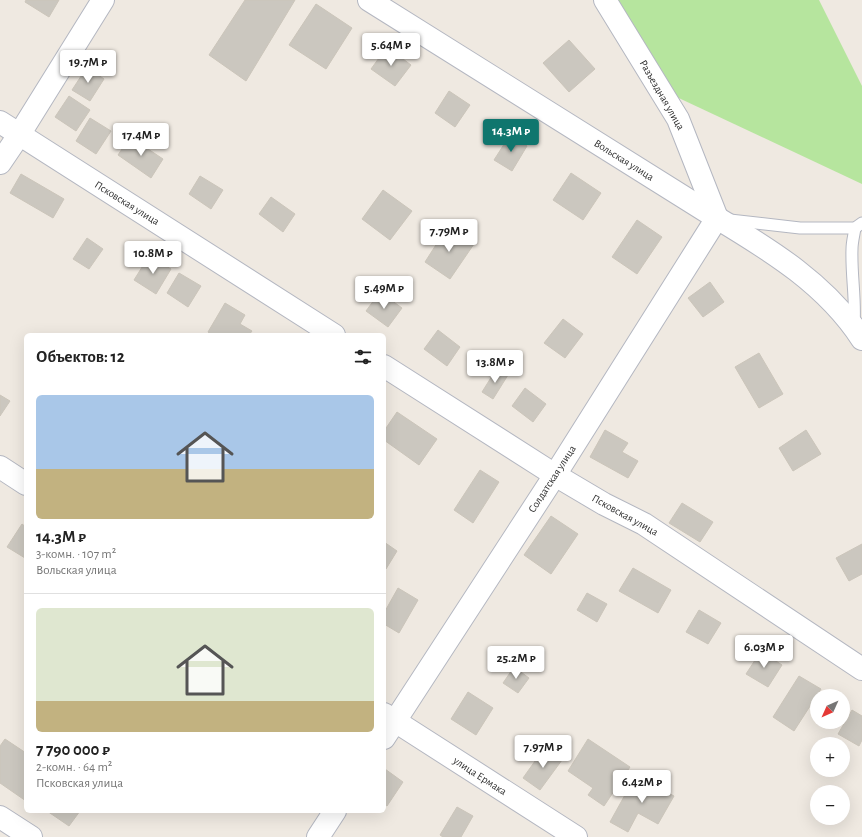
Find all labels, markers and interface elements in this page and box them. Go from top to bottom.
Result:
pin: 5.64M ₽ [354,33,428,67]
text: 5.64M ₽ [371,39,411,52]
pin: 19.7M ₽ [51,50,125,84]
text: 19.7M ₽ [69,56,107,69]
street label: Разъездная улица [638,58,686,132]
pin: 14.3M ₽ [474,119,548,153]
pin: 17.4M ₽ [104,123,178,157]
text: 14.3M ₽ [492,125,530,138]
text: 17.4M ₽ [122,129,160,142]
street label: Вольская улица [592,137,656,183]
street label: Псковская улица [93,179,161,227]
pin: 7.79M ₽ [412,219,486,253]
text: 7.79M ₽ [430,225,468,238]
pin: 10.8M ₽ [116,241,190,275]
text: 10.8M ₽ [133,247,173,260]
pin: 5.49M ₽ [347,276,421,310]
text: 5.49M ₽ [364,282,404,295]
icon: filters [352,346,374,368]
text: Объектов: 12 [36,348,125,365]
pin: 13.8M ₽ [458,350,532,384]
text: 13.8M ₽ [476,356,514,369]
icon: home [169,421,241,493]
street label: Солдатская улица [526,443,578,515]
street label: Псковская улица [590,492,660,538]
text: 14.3M ₽ [36,528,86,545]
text: 3-комн. · 107 m² [36,548,116,561]
text: Вольская улица [36,564,117,577]
icon: home [169,634,241,706]
pin: 6.03M ₽ [727,635,801,669]
text: 6.03M ₽ [744,641,784,654]
pin: 25.2M ₽ [479,646,553,680]
text: 25.2M ₽ [496,652,536,665]
north arrow [810,689,850,729]
map controls [810,689,850,825]
pin: 7.97M ₽ [506,735,580,769]
button: + [810,737,850,777]
text: 7 790 000 ₽ [36,741,110,758]
text: 7.97M ₽ [524,741,562,754]
street label: улица Ермака [451,754,509,797]
text: 2-комн. · 64 m² [36,761,112,774]
pin: 6.42M ₽ [605,770,679,804]
text: 6.42M ₽ [622,776,662,789]
text: Псковская улица [36,777,123,790]
button: − [810,785,850,825]

